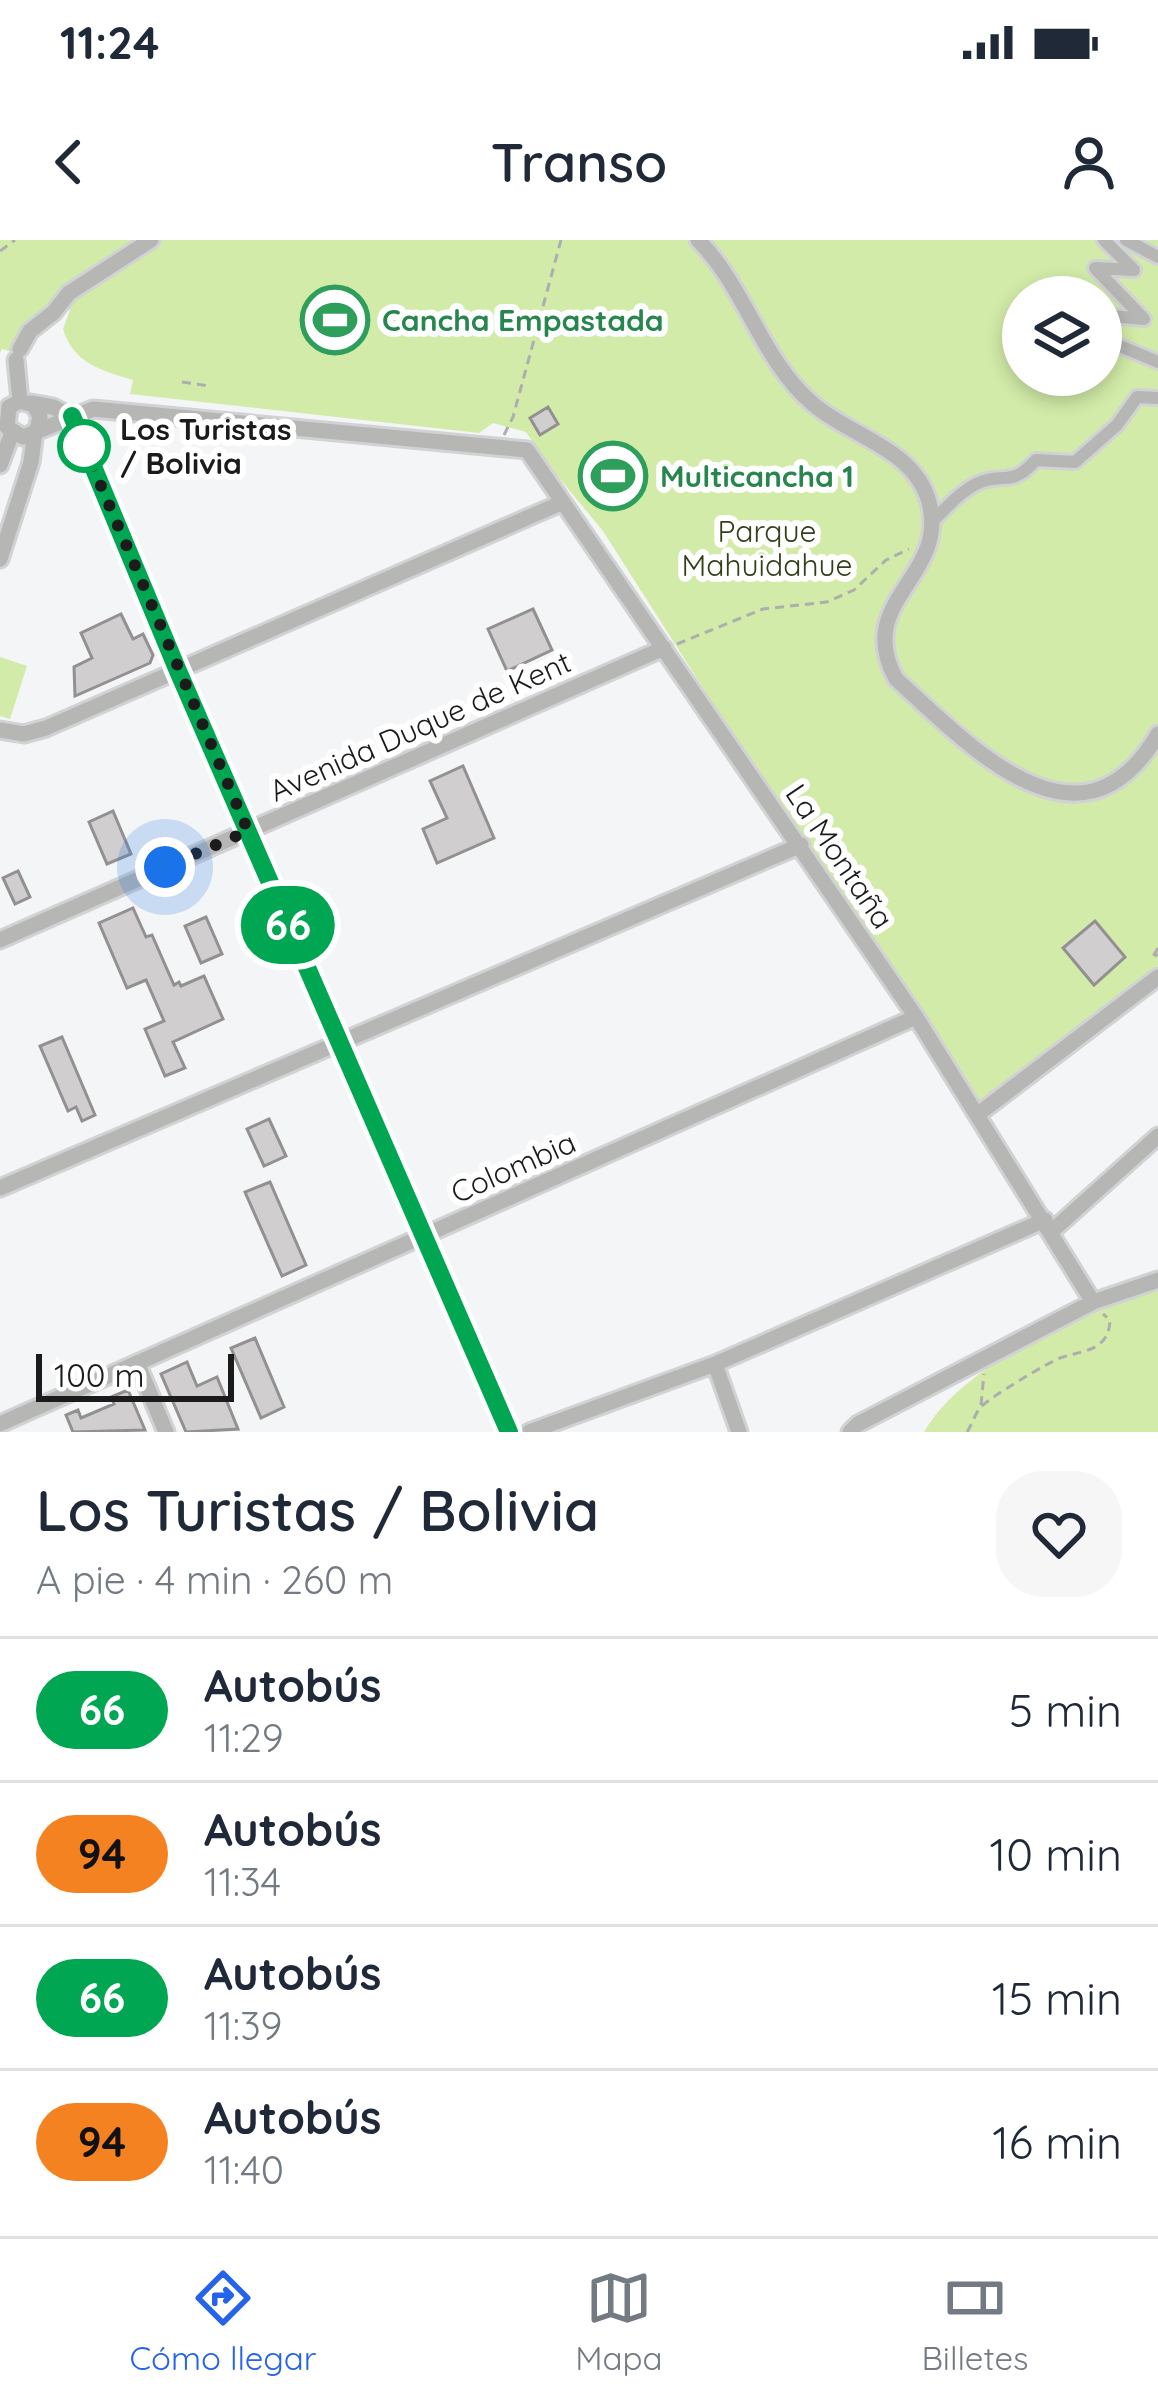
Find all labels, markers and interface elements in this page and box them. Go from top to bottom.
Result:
text: 11:24 [60,14,159,70]
text: Transo [491,128,667,196]
icon: back [36,129,102,195]
icon: person [1056,129,1122,195]
map controls [1002,276,1122,396]
button: layers [1002,276,1122,396]
sports icon: Cancha Empastada [300,285,370,355]
place label: Cancha Empastada [382,301,664,339]
place label: Los Turistas / Bolivia [120,410,291,482]
marker: Los Turistas / Bolivia [59,421,109,471]
sports icon: Multicancha 1 [578,441,648,511]
place label: Multicancha 1 [660,457,854,495]
park label: Parque Mahuidahue [682,512,852,584]
street label: Avenida Duque de Kent [263,642,577,810]
street label: La Montaña [778,776,902,936]
your location [135,837,195,897]
line badge: 66 [234,886,342,964]
text: 66 [265,898,311,951]
street label: Colombia [445,1123,581,1211]
scale bar [36,1348,234,1401]
text: 100 m [54,1354,145,1395]
button: heart [996,1471,1122,1597]
text: Los Turistas / Bolivia [36,1474,599,1545]
text: A pie · 4 min · 260 m [36,1555,393,1604]
text: Autobús [204,1657,381,1713]
text: 5 min [1009,1682,1122,1738]
text: 66 [79,1683,125,1736]
text: 11:29 [204,1713,284,1762]
text: Autobús [204,1801,381,1857]
text: 10 min [990,1826,1122,1882]
text: 94 [78,1827,126,1880]
text: 11:34 [204,1857,281,1906]
text: Autobús [204,1945,381,2001]
text: 15 min [992,1970,1122,2026]
text: 66 [79,1971,125,2024]
text: 11:39 [204,2001,282,2050]
text: Autobús [204,2089,381,2145]
text: 16 min [992,2114,1122,2170]
text: 94 [78,2115,126,2168]
text: 11:40 [204,2145,284,2194]
tab: Cómo llegar [129,2265,316,2378]
tab: Mapa [575,2265,663,2378]
tab: Billetes [921,2265,1029,2378]

